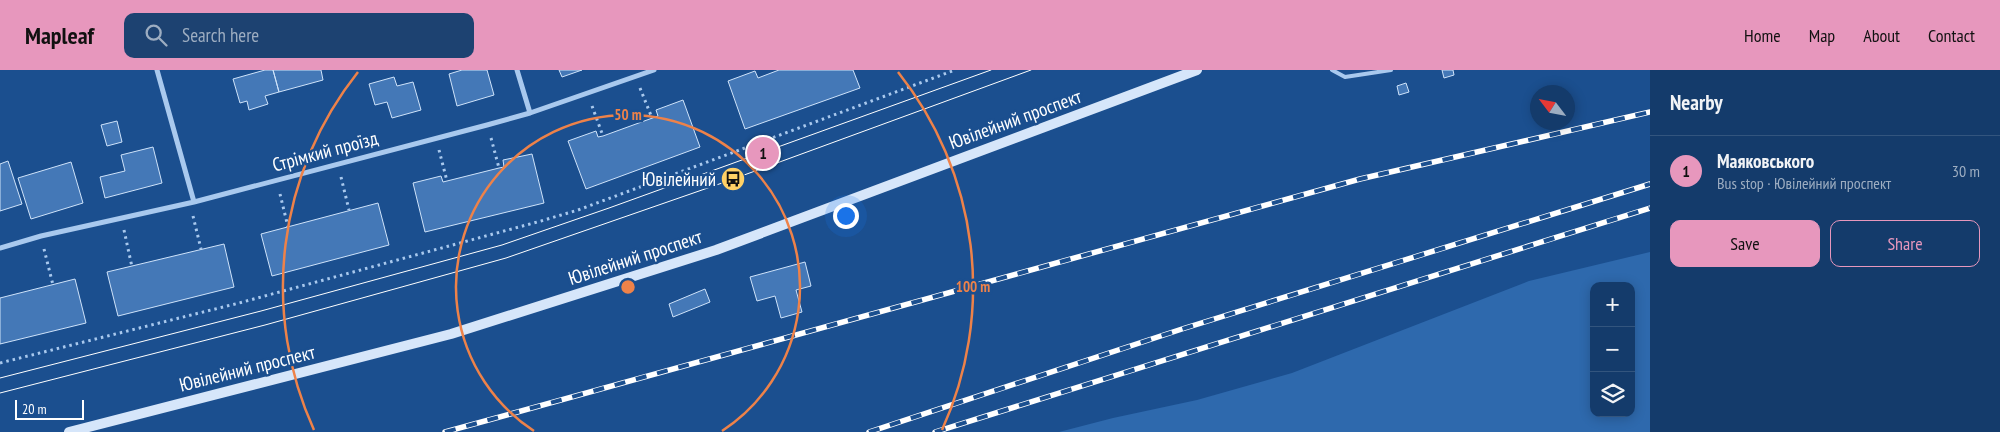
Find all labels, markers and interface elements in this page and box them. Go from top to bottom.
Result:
search box [124,13,474,58]
text: Mapleaf [25,20,94,51]
icon: search [142,21,170,49]
text: Search here [182,23,259,47]
text: Home [1744,24,1781,47]
text: Map [1809,24,1835,47]
text: About [1863,24,1900,47]
text: Contact [1928,24,1975,47]
street label: Ювілейний проспект [945,84,1085,154]
north arrow [1530,85,1575,130]
text: Nearby [1670,89,1723,116]
text: 50 m [614,105,642,124]
street label: Стрімкий проїзд [270,125,381,177]
pin: 1 [747,134,779,172]
text: Маяковського [1717,149,1814,173]
text: 1 [1682,161,1690,181]
text: 30 m [1952,161,1980,181]
bus stop icon: Ювілейний [720,166,746,192]
place label: Ювілейний [642,167,716,191]
text: Bus stop · Ювілейний проспект [1717,173,1891,193]
your location [833,203,859,229]
button: Save [1670,220,1820,267]
button: Share [1830,220,1980,267]
street label: Ювілейний проспект [565,224,706,290]
text: 100 m [956,277,990,296]
centre of rings [619,278,637,296]
map controls [1590,282,1635,417]
button: + [1590,282,1635,327]
button: − [1590,327,1635,372]
street label: Ювілейний проспект [177,339,318,396]
button: layers [1590,372,1635,417]
scale bar [15,397,84,420]
text: 20 m [22,400,47,418]

